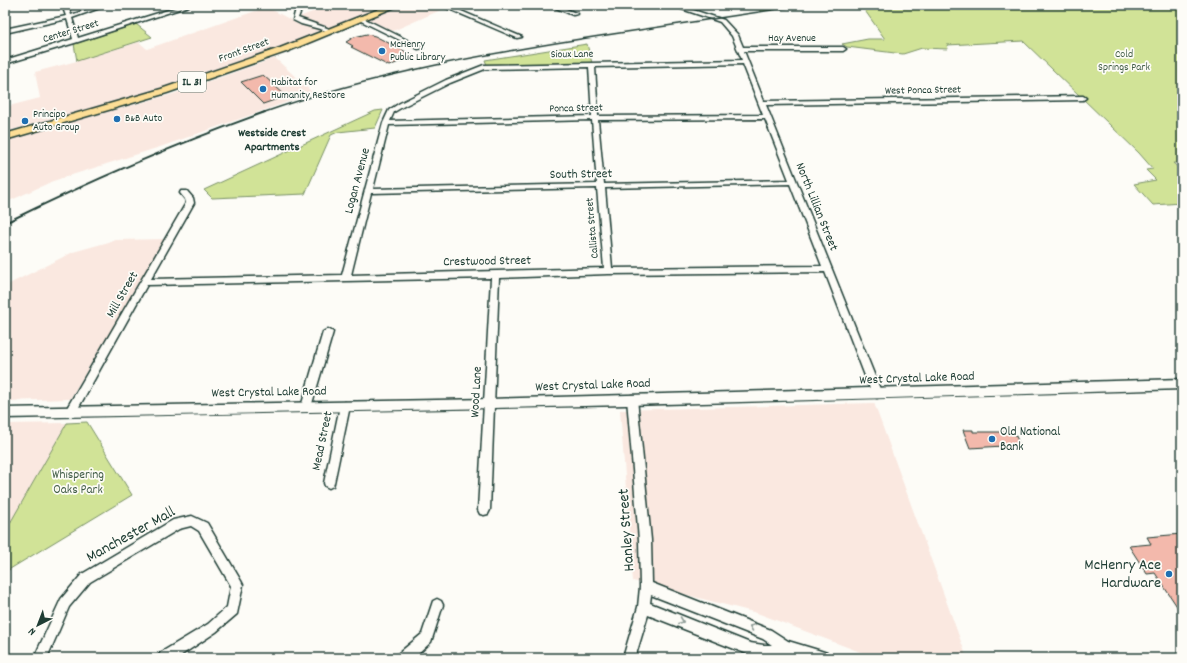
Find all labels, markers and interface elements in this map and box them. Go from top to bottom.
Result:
street label: Center Street [41,16,101,48]
street label: Hay Avenue [768,31,816,47]
street label: Front Street [217,35,271,67]
place label: McHenry Public Library [390,37,446,66]
marker: McHenry Public Library [377,46,387,56]
street label: Sioux Lane [551,47,594,63]
park label: Cold Springs Park [1098,47,1150,76]
road number: IL 31 [178,72,206,92]
place label: Habitat for Humanity ReStore [271,75,345,104]
street label: West Ponca Street [885,82,961,100]
marker: Habitat for Humanity ReStore [258,84,268,94]
street label: Ponca Street [549,101,603,117]
place label: Principo Auto Group [33,107,80,136]
place label: B&B Auto [125,111,163,127]
marker: B&B Auto [112,114,122,124]
marker: Principo Auto Group [20,116,30,126]
district label: Westside Crest Apartments [238,125,306,156]
street label: Logan Avenue [340,146,376,216]
street label: North Lillian Street [790,160,842,254]
street label: South Street [550,165,613,185]
street label: Callista Street [582,197,604,259]
street label: Crestwood Street [443,252,531,272]
street label: Mill Street [102,268,144,322]
street label: Wood Lane [466,366,488,418]
street label: West Crystal Lake Road [859,367,975,391]
street label: West Crystal Lake Road [535,374,651,398]
street label: West Crystal Lake Road [211,382,327,404]
street label: Mead Street [307,409,339,472]
place label: Old National Bank [1000,423,1060,457]
marker: Old National Bank [987,434,997,444]
park label: Whispering Oaks Park [52,466,104,500]
street label: Hanley Street [613,488,641,572]
street label: Manchester Mall [82,501,180,569]
place label: McHenry Ace Hardware [1084,554,1161,595]
marker: McHenry Ace Hardware [1164,569,1174,579]
north arrow [18,605,58,645]
one-way arrow [676,616,684,624]
text: N [25,623,40,639]
one-way arrow [749,624,756,632]

